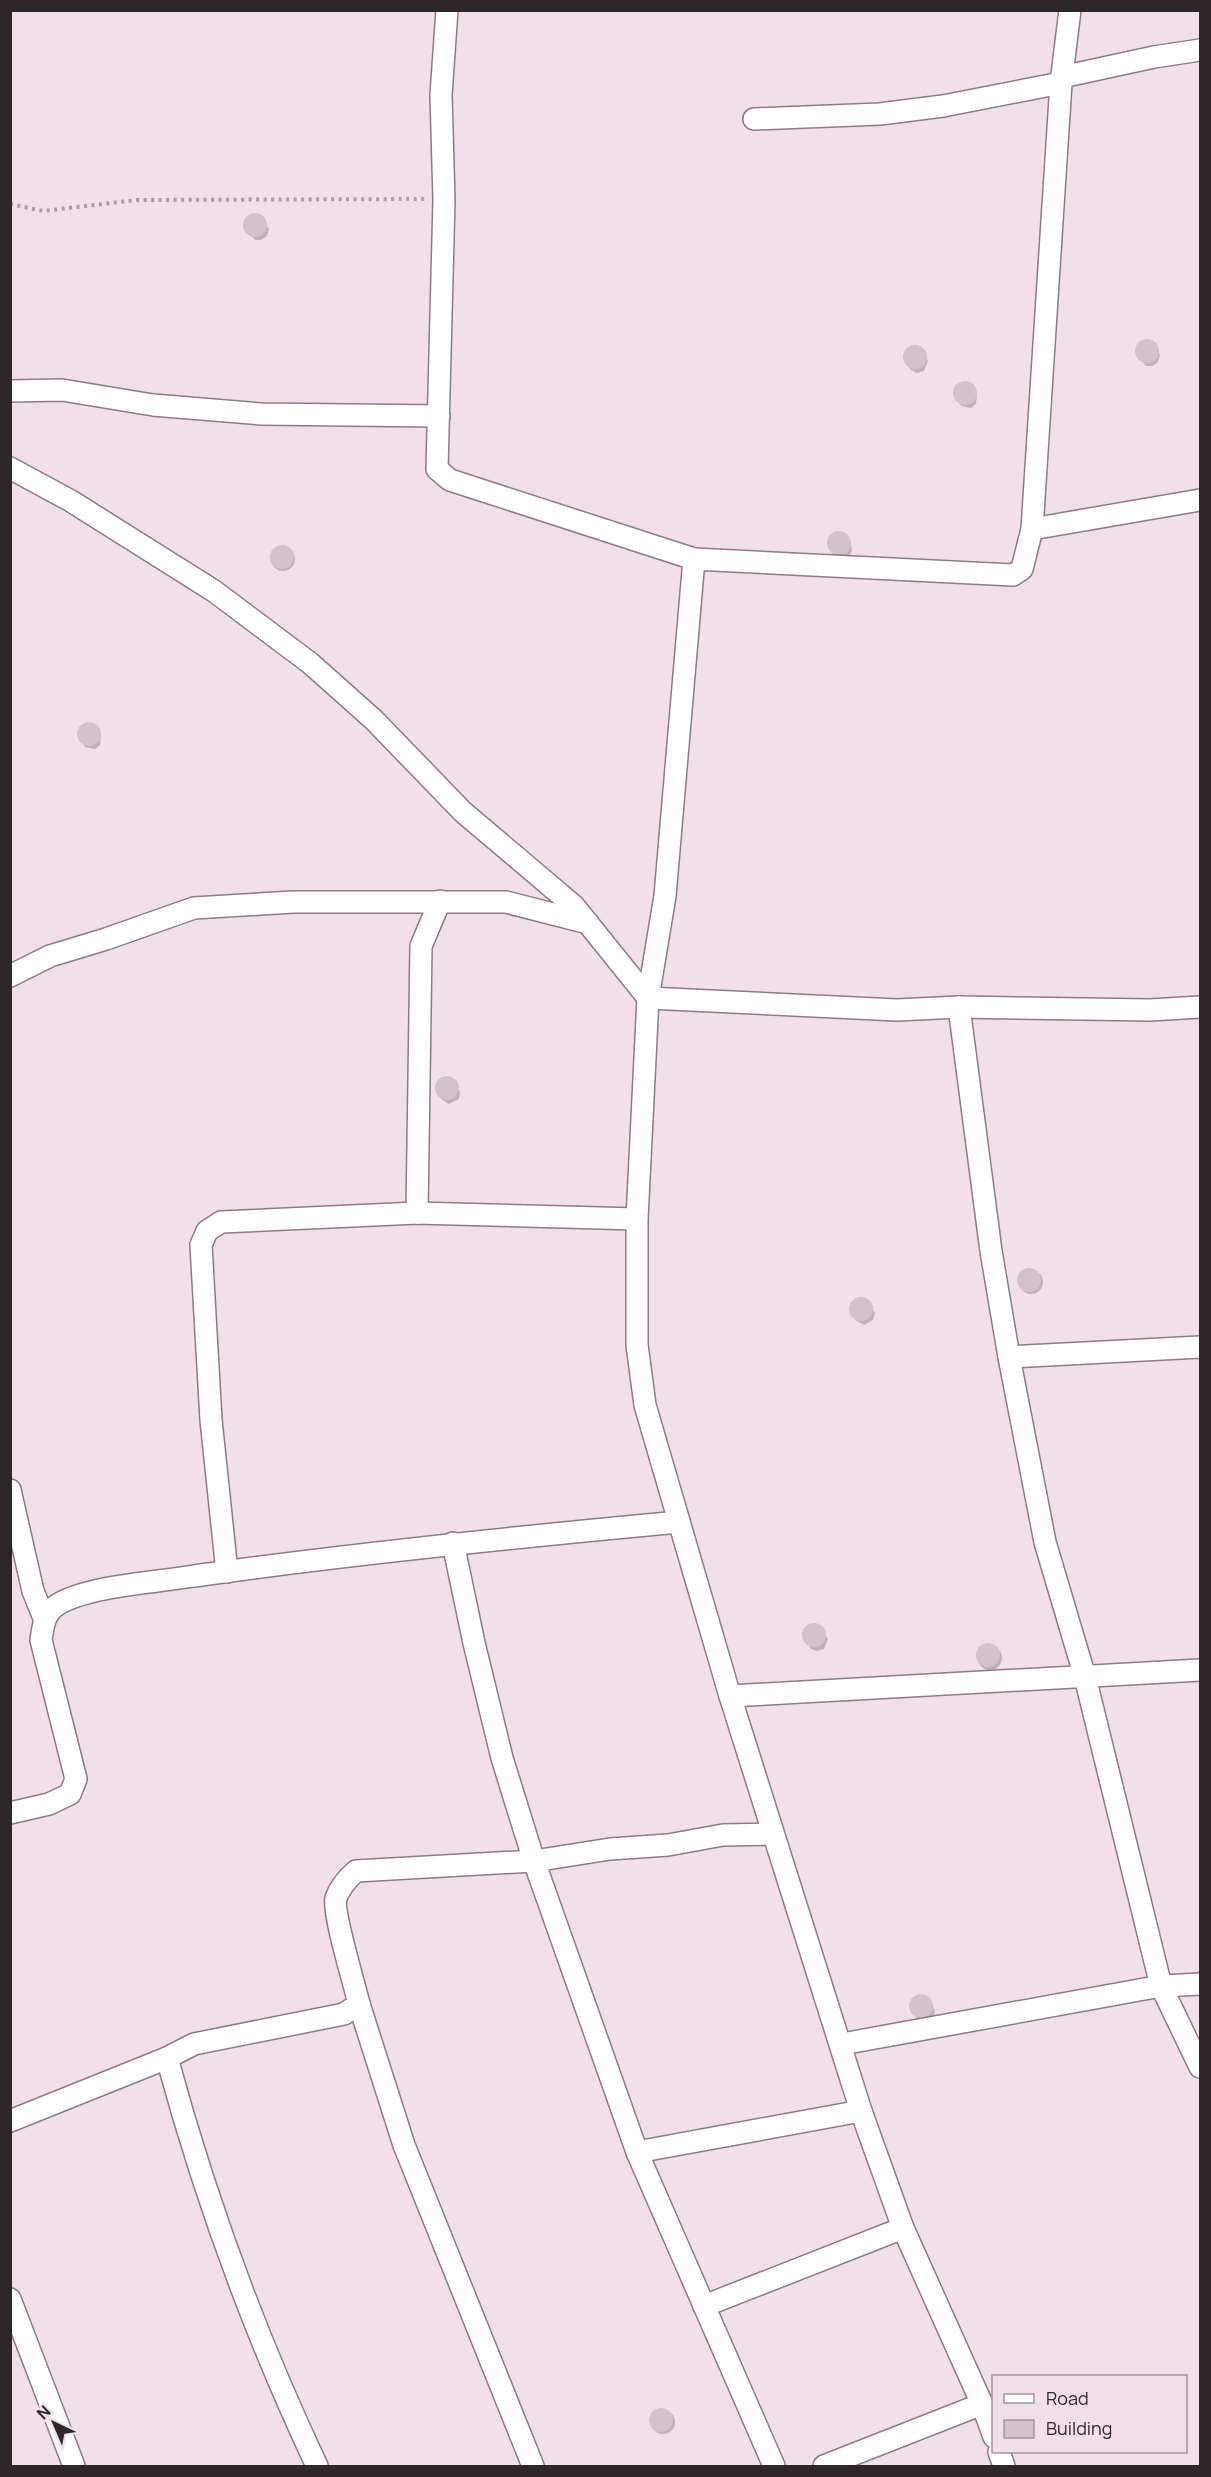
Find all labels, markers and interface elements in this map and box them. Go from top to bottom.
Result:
legend [992,2375,1187,2453]
text: Road [1046,2386,1089,2410]
north arrow [24,2393,84,2453]
text: N [32,2400,55,2424]
text: Building [1046,2416,1112,2440]

